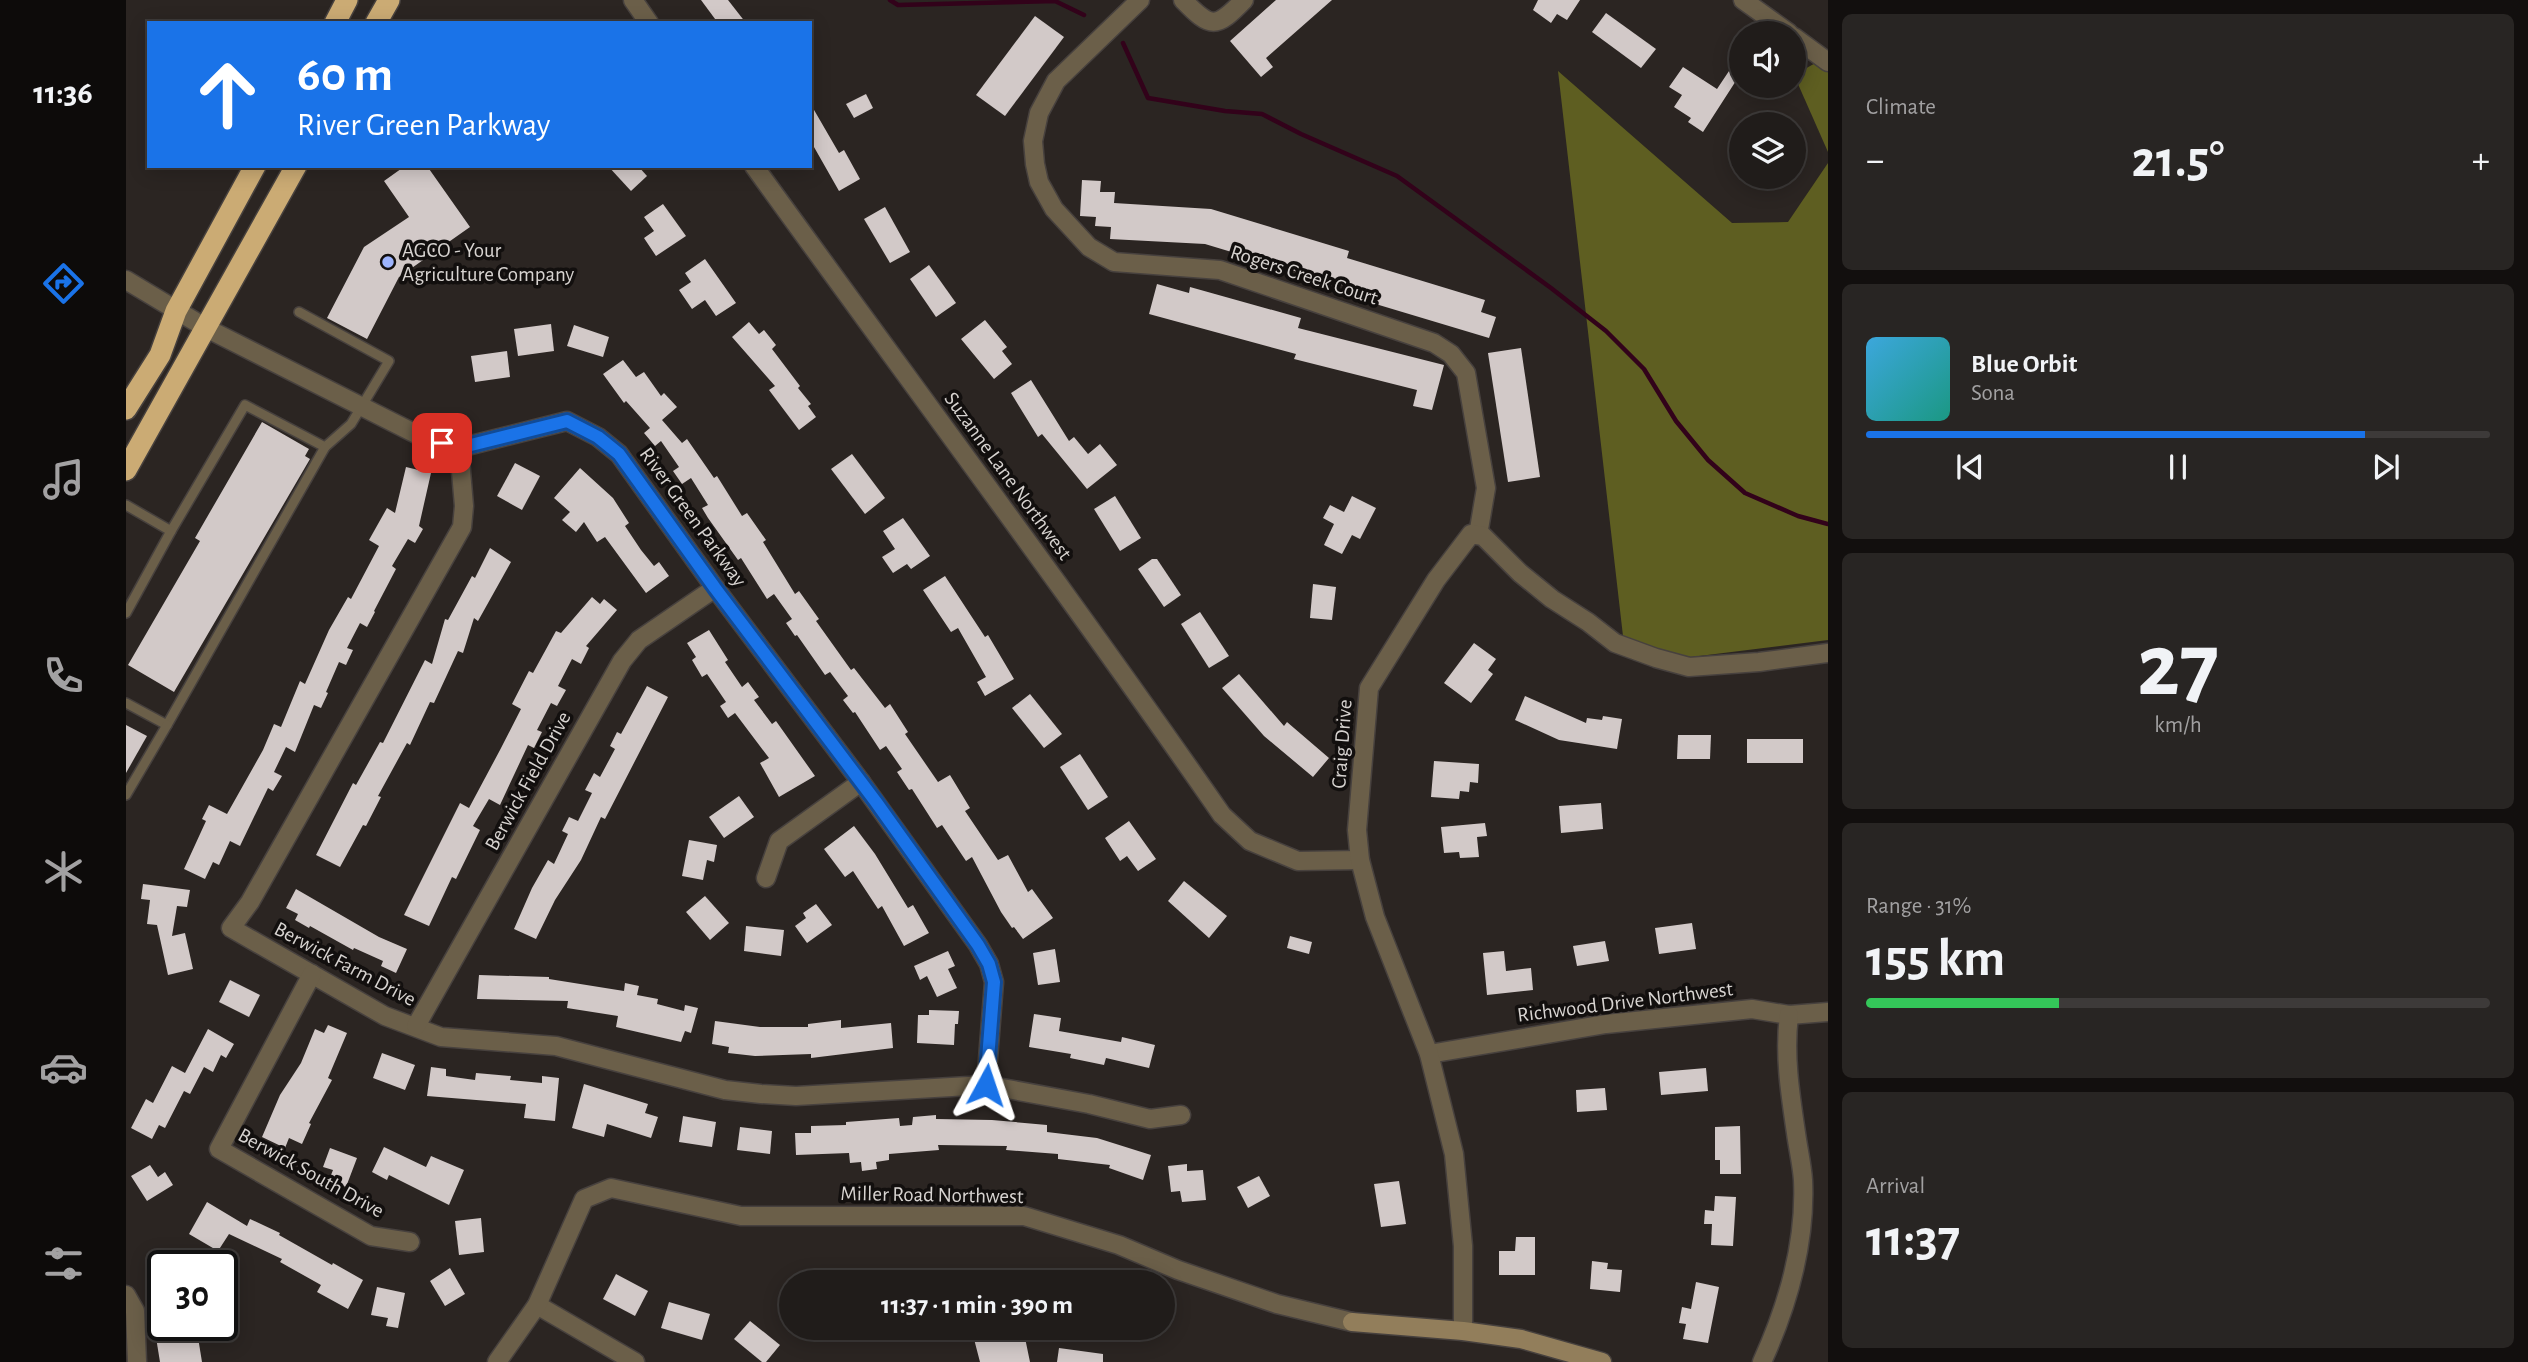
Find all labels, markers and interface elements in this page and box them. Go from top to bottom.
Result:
map controls [1729,21,1806,189]
button: sound [1729,21,1806,98]
icon: ahead [182,49,273,140]
text: 60 m [297,51,393,100]
text: 11:36 [33,77,93,109]
text: Climate [1866,96,1936,119]
text: River Green Parkway [297,109,550,141]
button: layers [1729,112,1806,189]
text: 21.5° [2132,134,2224,186]
text: − [1866,142,1884,180]
text: + [2472,142,2490,180]
place label: AGCO - Your Agriculture Company [402,240,574,285]
street label: Rogers Creek Court [1228,241,1381,309]
marker: AGCO - Your Agriculture Company [380,254,396,270]
icon: directions [39,259,88,308]
text: Blue Orbit [1971,351,2077,377]
text: Sona [1971,382,2015,405]
street label: Suzanne Lane Northwest [940,388,1076,564]
pin [412,413,472,473]
icon: arrive [423,424,461,462]
street label: River Green Parkway [636,444,750,590]
icon: previous [1951,448,1989,486]
icon: pause [2159,448,2197,486]
icon: next [2367,448,2405,486]
icon: music [39,455,88,504]
text: 27 [2137,621,2219,712]
icon: phone [39,651,88,700]
street label: Craig Drive [1328,699,1356,789]
street label: Berwick Field Drive [481,708,575,854]
text: km/h [2154,714,2202,737]
icon: climate [39,847,88,896]
text: Range · 31% [1866,895,1972,918]
street label: Berwick Farm Drive [271,918,419,1010]
text: 155 km [1866,933,2005,985]
street label: Richwood Drive Northwest [1516,978,1734,1026]
icon: car [39,1043,88,1092]
position arrow [949,1048,1023,1122]
street label: Berwick South Drive [234,1124,388,1222]
text: Arrival [1866,1175,1925,1198]
street label: Miller Road Northwest [840,1183,1024,1207]
text: 11:37 [1866,1213,1960,1265]
icon: filters [39,1239,88,1288]
speed limit sign: 30 [147,1250,238,1341]
text: 11:37 · 1 min · 390 m [881,1292,1073,1318]

